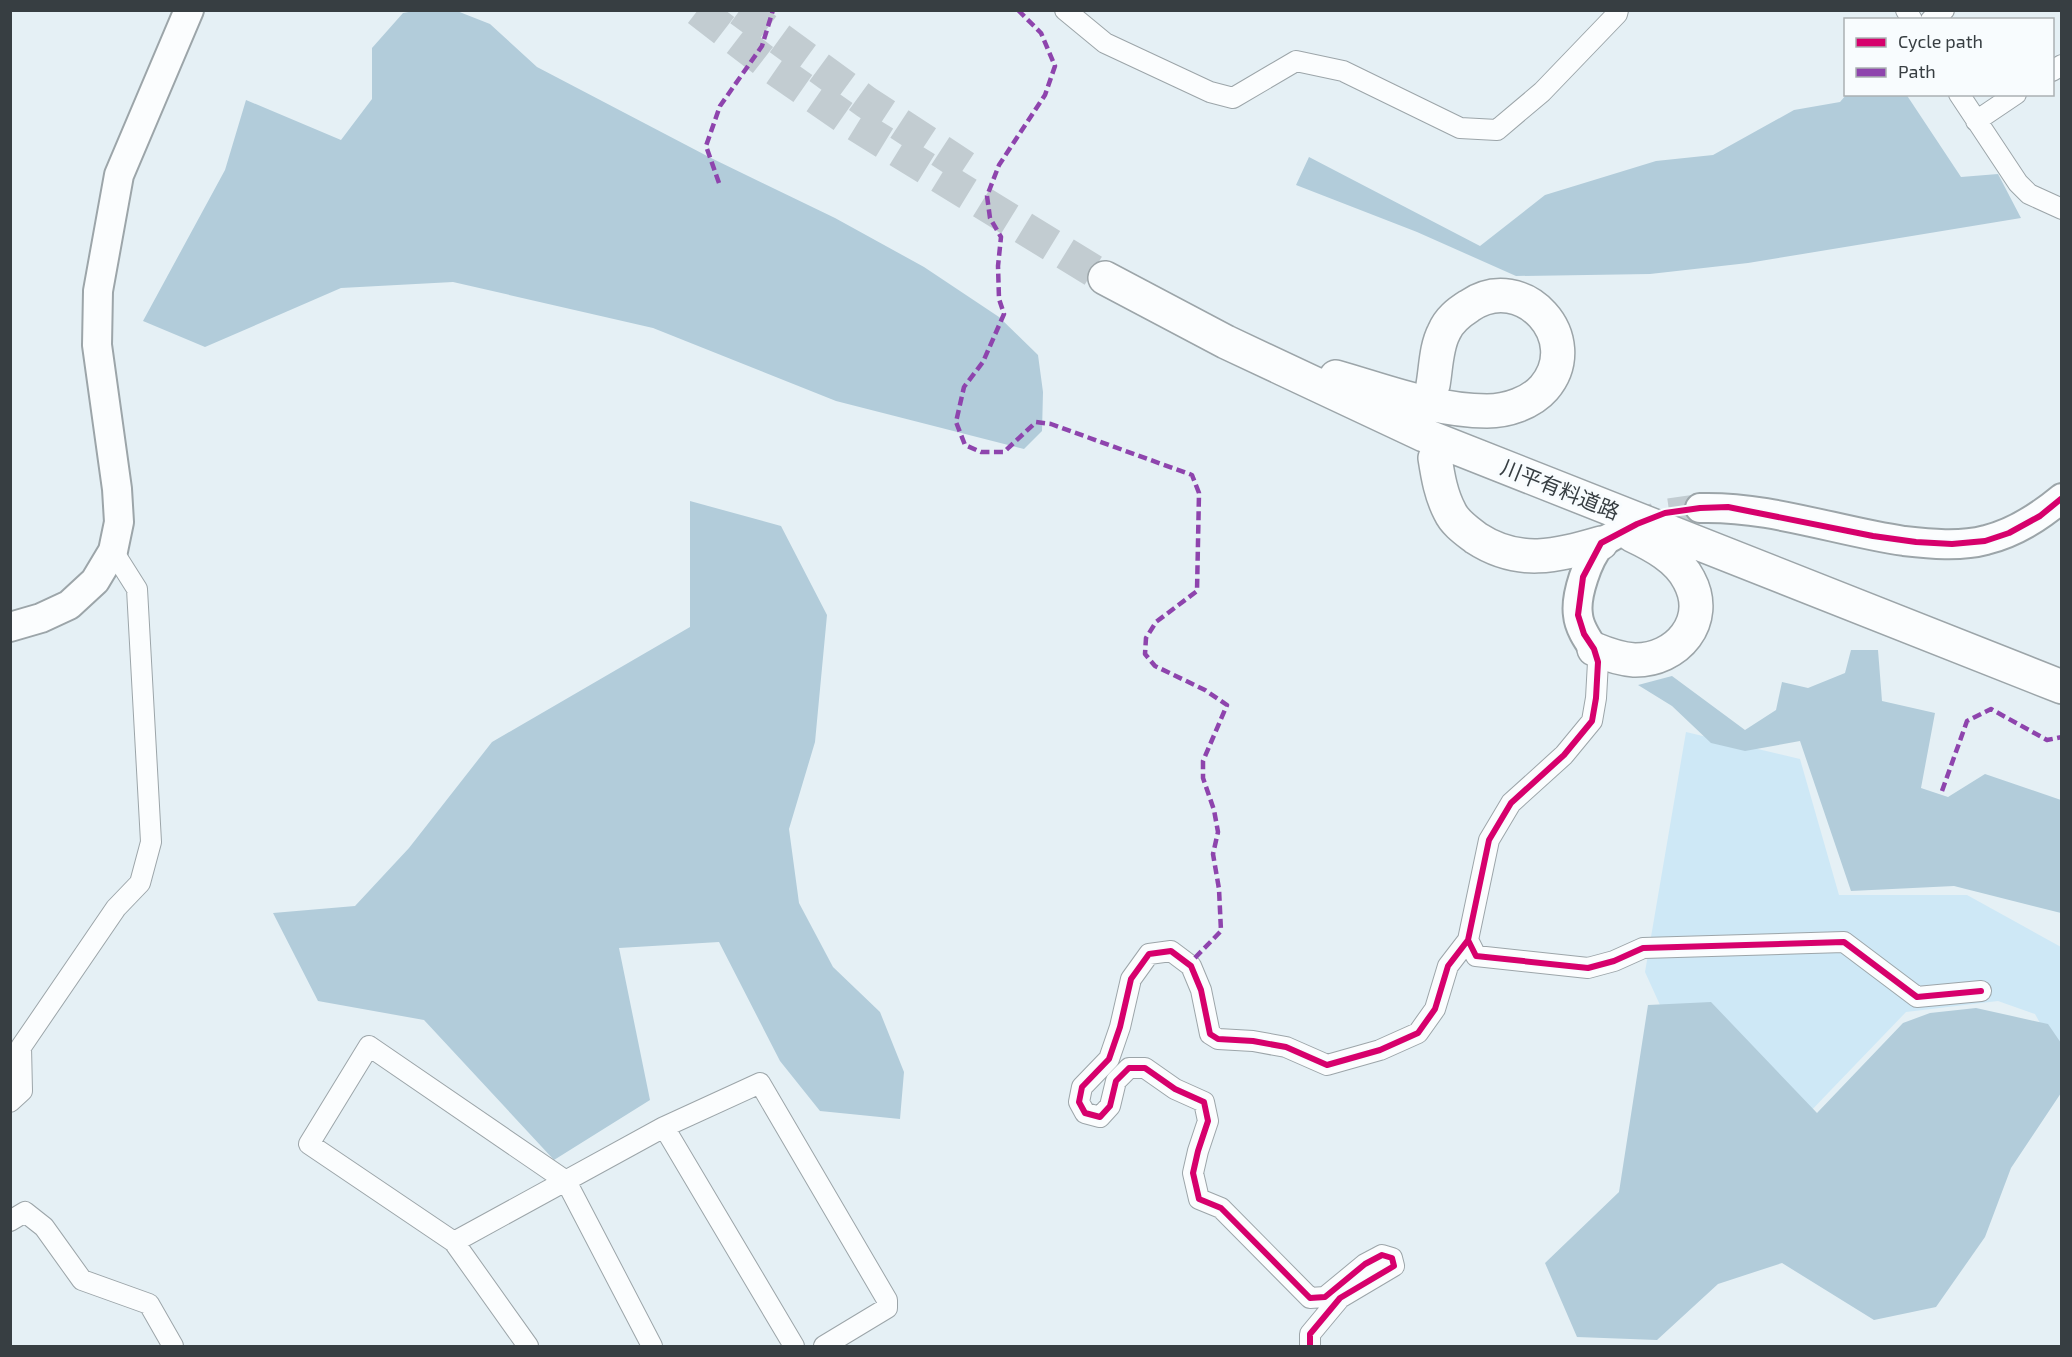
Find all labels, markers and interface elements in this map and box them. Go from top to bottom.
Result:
legend [1844,18,2054,96]
text: Cycle path [1898,30,1983,52]
text: Path [1898,60,1936,82]
street label: 川平有料道路 [1497,453,1624,524]

